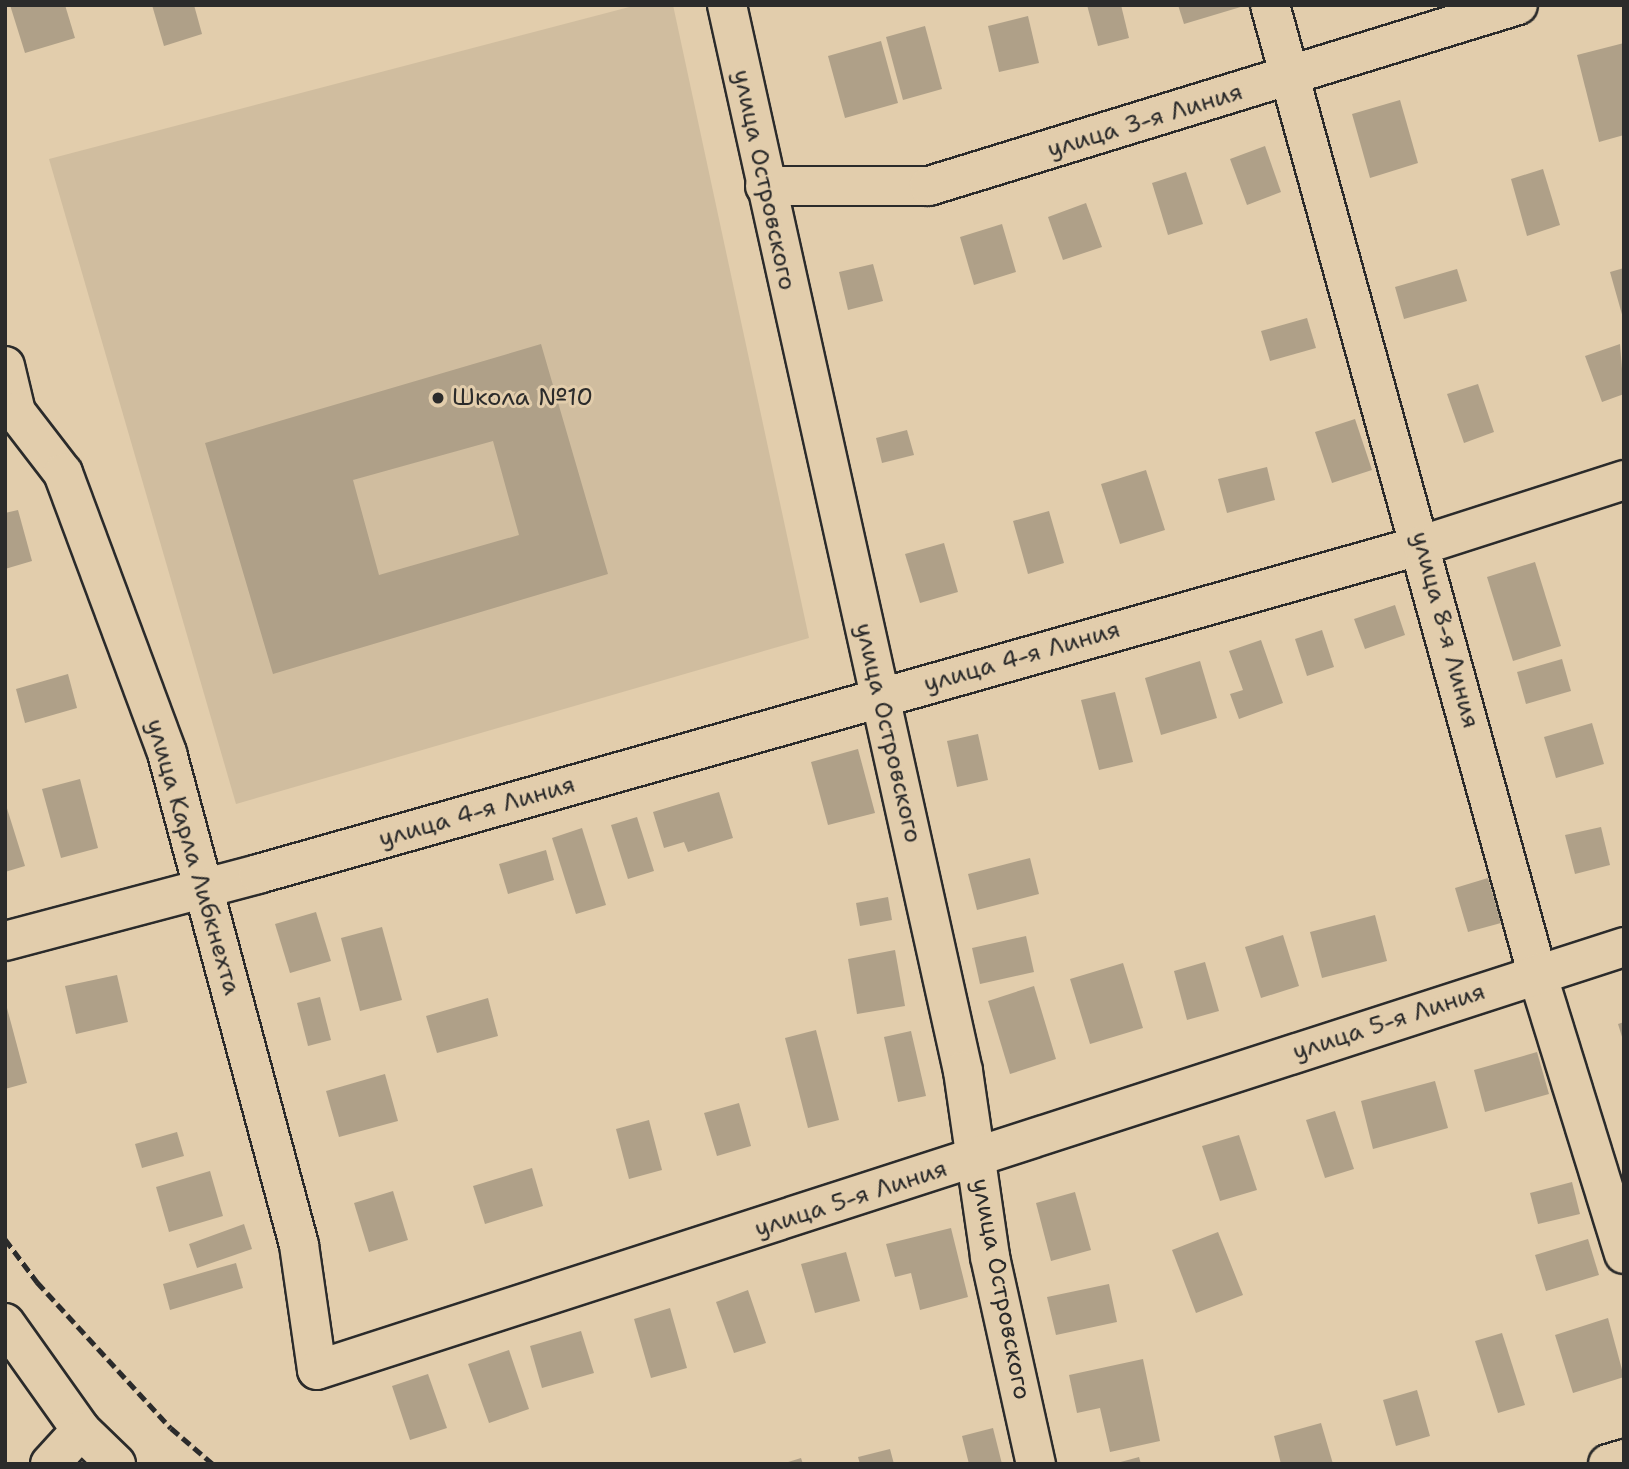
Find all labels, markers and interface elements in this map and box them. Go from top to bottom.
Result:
street label: улица Островского [727,67,801,293]
street label: улица 3-я Линия [1044,78,1246,164]
place label: Школа №10 [452,384,593,412]
marker: Школа №10 [430,390,446,406]
street label: улица 8-я Линия [1405,528,1485,732]
street label: улица 4-я Линия [920,615,1124,699]
street label: улица Островского [849,620,927,846]
street label: улица Карла Либкнехта [140,716,246,998]
street label: улица 4-я Линия [375,770,579,854]
street label: улица 5-я Линия [1289,977,1489,1067]
street label: улица 5-я Линия [751,1154,951,1244]
street label: улица Островского [965,1176,1037,1402]

